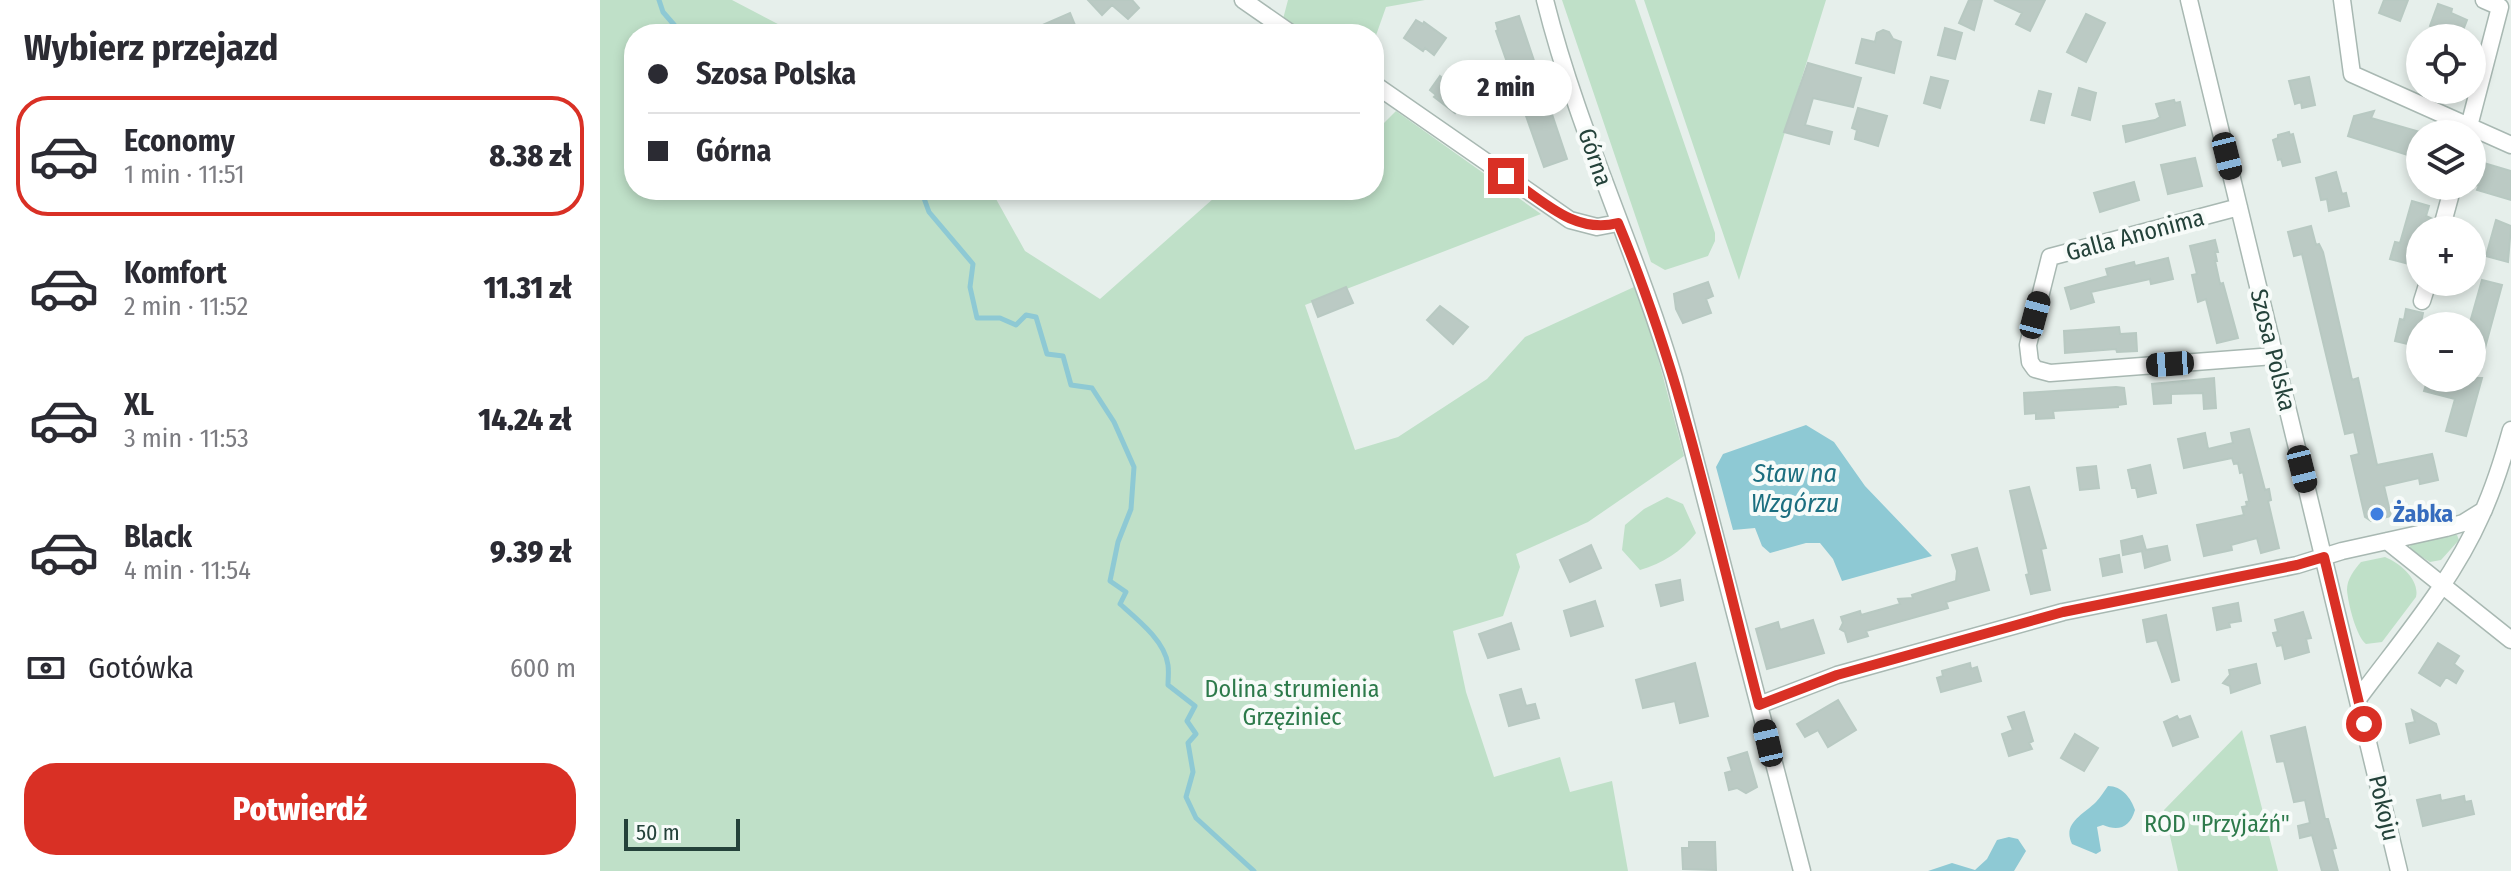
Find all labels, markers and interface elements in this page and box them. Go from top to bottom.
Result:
map controls [2406,24,2486,392]
button: locate [2406,24,2486,104]
text: Wybierz przejazd [24,26,278,70]
text: Szosa Polska [696,56,856,92]
callout: 2 min [1440,60,1572,116]
text: 2 min [1477,72,1535,103]
icon: car [28,120,100,192]
button: layers [2406,120,2486,200]
text: Economy [124,123,235,159]
street label: Górna [1572,124,1618,190]
car [2210,130,2244,182]
text: Górna [696,133,771,169]
text: 8.38 zł [489,138,572,174]
route end [1488,158,1524,194]
text: 1 min · 11:51 [124,159,245,190]
street label: Galla Anonima [2063,203,2207,267]
button: + [2406,216,2486,296]
icon: car [28,252,100,324]
text: Komfort [124,255,227,291]
text: 11.31 zł [484,270,572,306]
street label: Szosa Polska [2244,286,2302,414]
car [2017,289,2053,341]
text: 2 min · 11:52 [124,291,248,322]
button: − [2406,312,2486,392]
car [2145,350,2195,378]
icon: car [28,384,100,456]
text: XL [124,387,154,423]
text: 14.24 zł [478,402,572,438]
text: 3 min · 11:53 [124,423,249,454]
car [2285,443,2319,495]
water label: Staw na Wzgórzu [1751,458,1839,519]
place label: Żabka [2393,499,2453,528]
marker: Żabka [2368,505,2386,523]
icon: car [28,516,100,588]
text: Black [124,519,192,555]
text: 9.39 zł [490,534,572,570]
text: 4 min · 11:54 [124,555,251,586]
icon: cash [24,646,68,690]
text: Gotówka [88,650,194,686]
text: 600 m [510,653,576,684]
park label: Dolina strumienia Grzęziniec [1205,675,1379,731]
route start [2346,706,2382,742]
car [1751,717,1785,769]
button: Potwierdź [24,763,576,855]
street label: Pokoju [2363,772,2405,844]
park label: ROD "Przyjaźń" [2144,810,2290,838]
scale bar [624,815,740,851]
text: 50 m [636,819,680,846]

